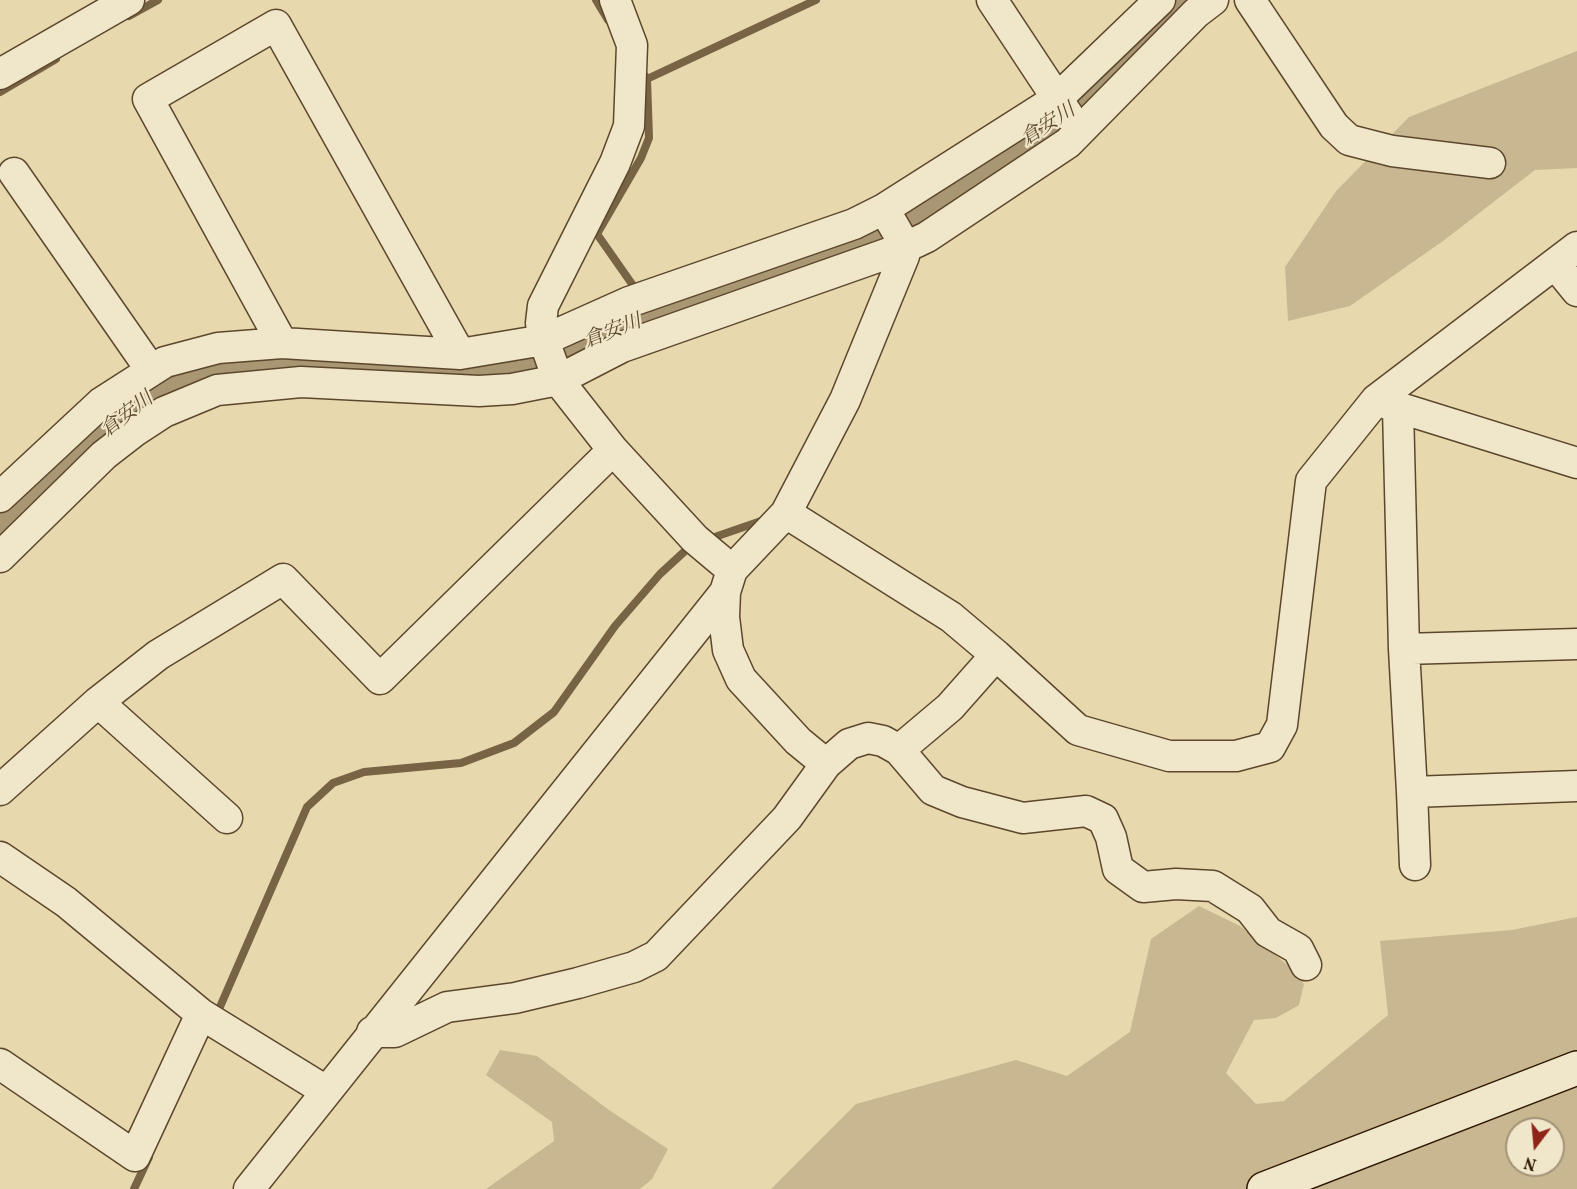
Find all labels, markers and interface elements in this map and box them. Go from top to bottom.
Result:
water label: 倉安川 [1017,100,1081,152]
water label: 倉安川 [581,311,645,355]
water label: 倉安川 [97,388,159,444]
north arrow [1505,1117,1565,1177]
text: N [1522,1150,1539,1175]

